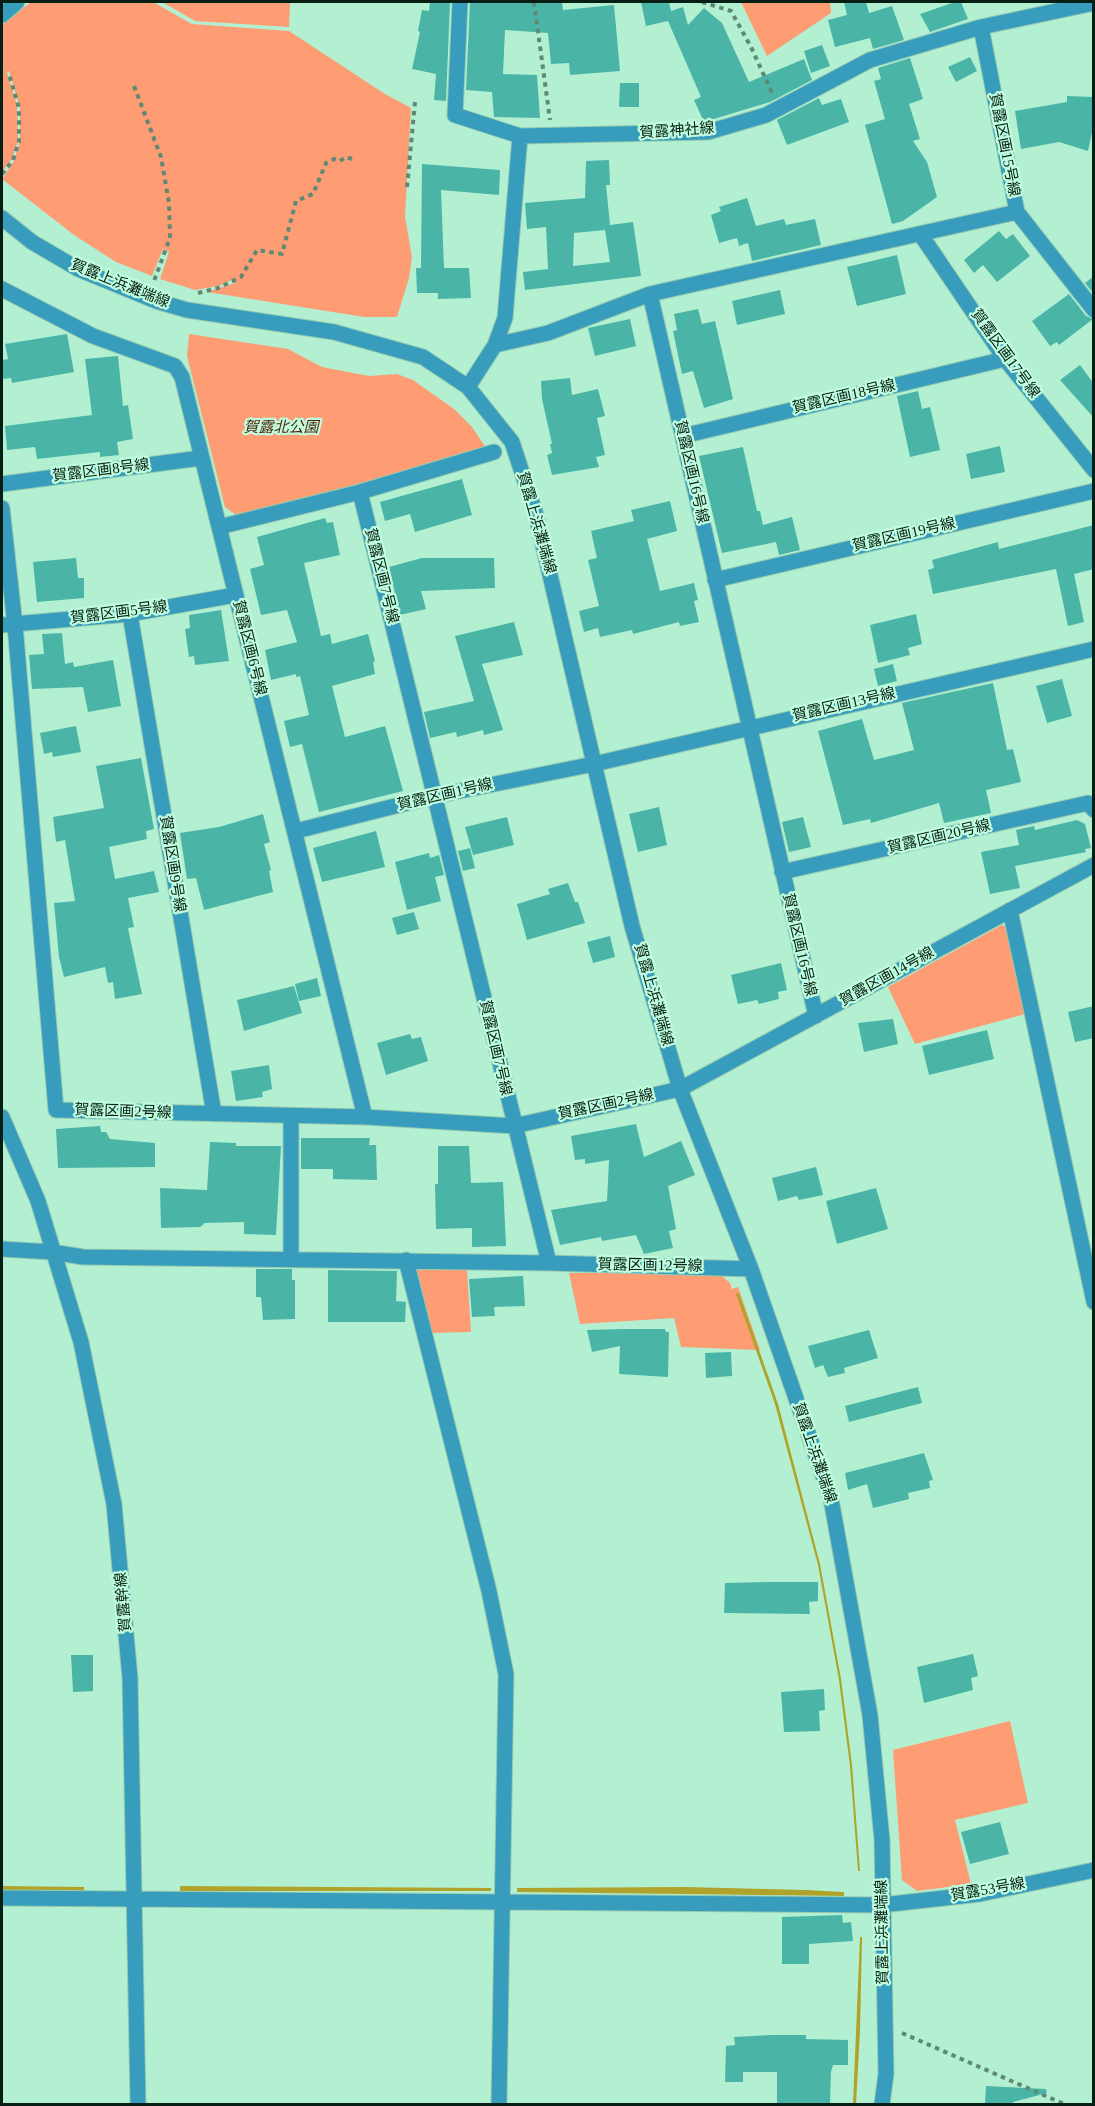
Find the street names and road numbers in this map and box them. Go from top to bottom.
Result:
street label: 賀露区画15号線 [985,92,1023,198]
street label: 賀露神社線 [639,119,715,143]
street label: 賀露上浜灘端線 [68,256,172,312]
street label: 賀露区画17号線 [967,306,1043,402]
street label: 賀露区画18号線 [791,376,897,418]
street label: 賀露区画16号線 [670,419,712,525]
street label: 賀露区画8号線 [52,456,150,486]
street label: 賀露上浜灘端線 [513,470,559,576]
street label: 賀露区画19号線 [851,514,957,556]
street label: 賀露区画7号線 [360,527,402,625]
street label: 賀露区画5号線 [70,598,168,628]
street label: 賀露区画6号線 [228,599,270,697]
street label: 賀露区画13号線 [791,684,897,726]
street label: 賀露区画1号線 [395,775,495,815]
street label: 賀露区画9号線 [155,814,189,914]
street label: 賀露区画20号線 [886,816,992,858]
street label: 賀露区画16号線 [778,892,820,998]
street label: 賀露上浜灘端線 [630,942,676,1048]
street label: 賀露区画14号線 [837,944,937,1010]
street label: 賀露区画7号線 [475,998,515,1098]
street label: 賀露区画2号線 [556,1086,656,1124]
street label: 賀露区画2号線 [74,1101,172,1123]
street label: 賀露区画12号線 [597,1256,703,1276]
street label: 賀露上浜灘端線 [788,1400,840,1506]
street label: 賀露幹線 [112,1571,136,1633]
street label: 賀露53号線 [950,1875,1026,1905]
street label: 賀露上浜灘端線 [873,1879,893,1985]

